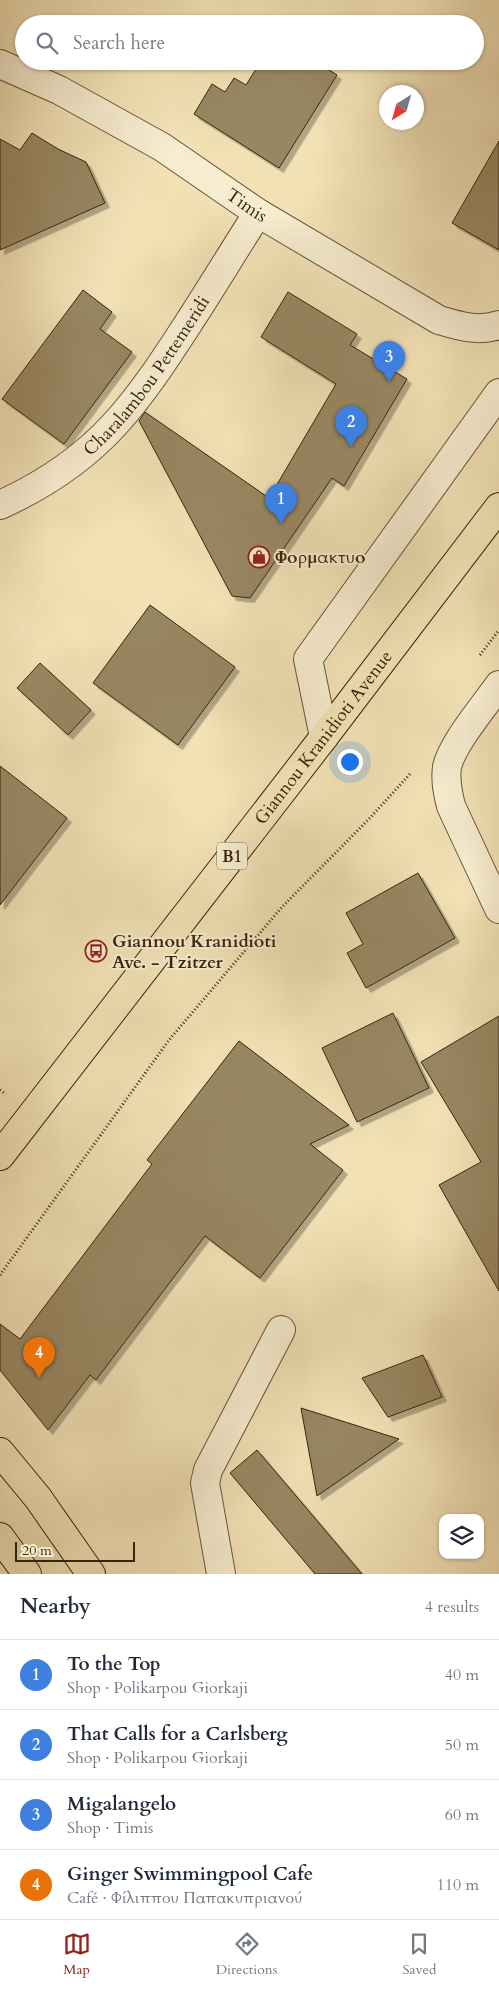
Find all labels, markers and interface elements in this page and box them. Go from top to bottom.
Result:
search box [15,15,484,70]
icon: search [33,29,61,57]
text: Search here [73,30,165,56]
north arrow [379,85,424,130]
street label: Timis [221,183,272,229]
street label: Charalambou Pettemeridi [78,291,216,462]
pin: 3 [373,341,405,382]
pin: 2 [335,406,367,447]
pin: 1 [265,483,297,524]
shop icon: Φορμακτυο [247,545,271,569]
place label: Φορμακτυο [275,545,366,570]
street label: Giannou Kranidioti Avenue [249,645,399,830]
your location [337,749,363,775]
road number: B1 [217,842,247,869]
place label: Giannou Kranidioti Ave. - Tzitzer [112,929,277,975]
bus stop icon: Giannou Kranidioti Ave. - Tzitzer [84,939,108,963]
pin: 4 [23,1337,55,1378]
map controls [439,1514,484,1559]
button: layers [439,1514,484,1559]
scale bar [15,1539,135,1562]
text: 20 m [22,1541,52,1560]
text: Nearby [20,1592,91,1621]
text: 4 results [425,1596,479,1618]
text: To the Top [67,1651,161,1677]
text: 1 [32,1664,40,1686]
text: 40 m [445,1664,479,1686]
text: Shop · Polikarpou Giorkaji [67,1677,248,1699]
text: That Calls for a Carlsberg [67,1721,288,1747]
text: 2 [32,1734,40,1756]
text: 50 m [445,1734,479,1756]
text: Shop · Polikarpou Giorkaji [67,1747,248,1769]
text: Migalangelo [67,1791,176,1817]
text: 3 [32,1804,40,1826]
text: 60 m [445,1804,479,1826]
text: Shop · Timis [67,1817,153,1839]
text: Ginger Swimmingpool Cafe [67,1861,313,1887]
text: 4 [32,1874,40,1896]
text: 110 m [437,1874,479,1896]
text: Café · Φίλιππου Παπακυπριανού [67,1887,302,1909]
tab: Map [63,1930,91,1979]
tab: Directions [216,1930,277,1979]
tab: Saved [402,1930,436,1979]

